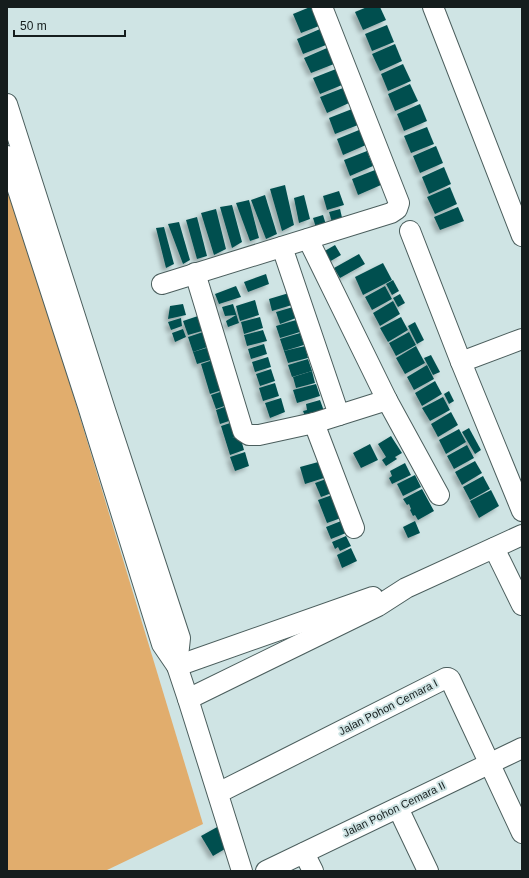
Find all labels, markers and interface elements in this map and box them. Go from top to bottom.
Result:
scale bar [14,12,125,38]
text: 50 m [20,19,47,33]
street label: Jalan Pohon Cemara I [337,677,439,737]
street label: Jalan Pohon Cemara II [341,779,447,839]

